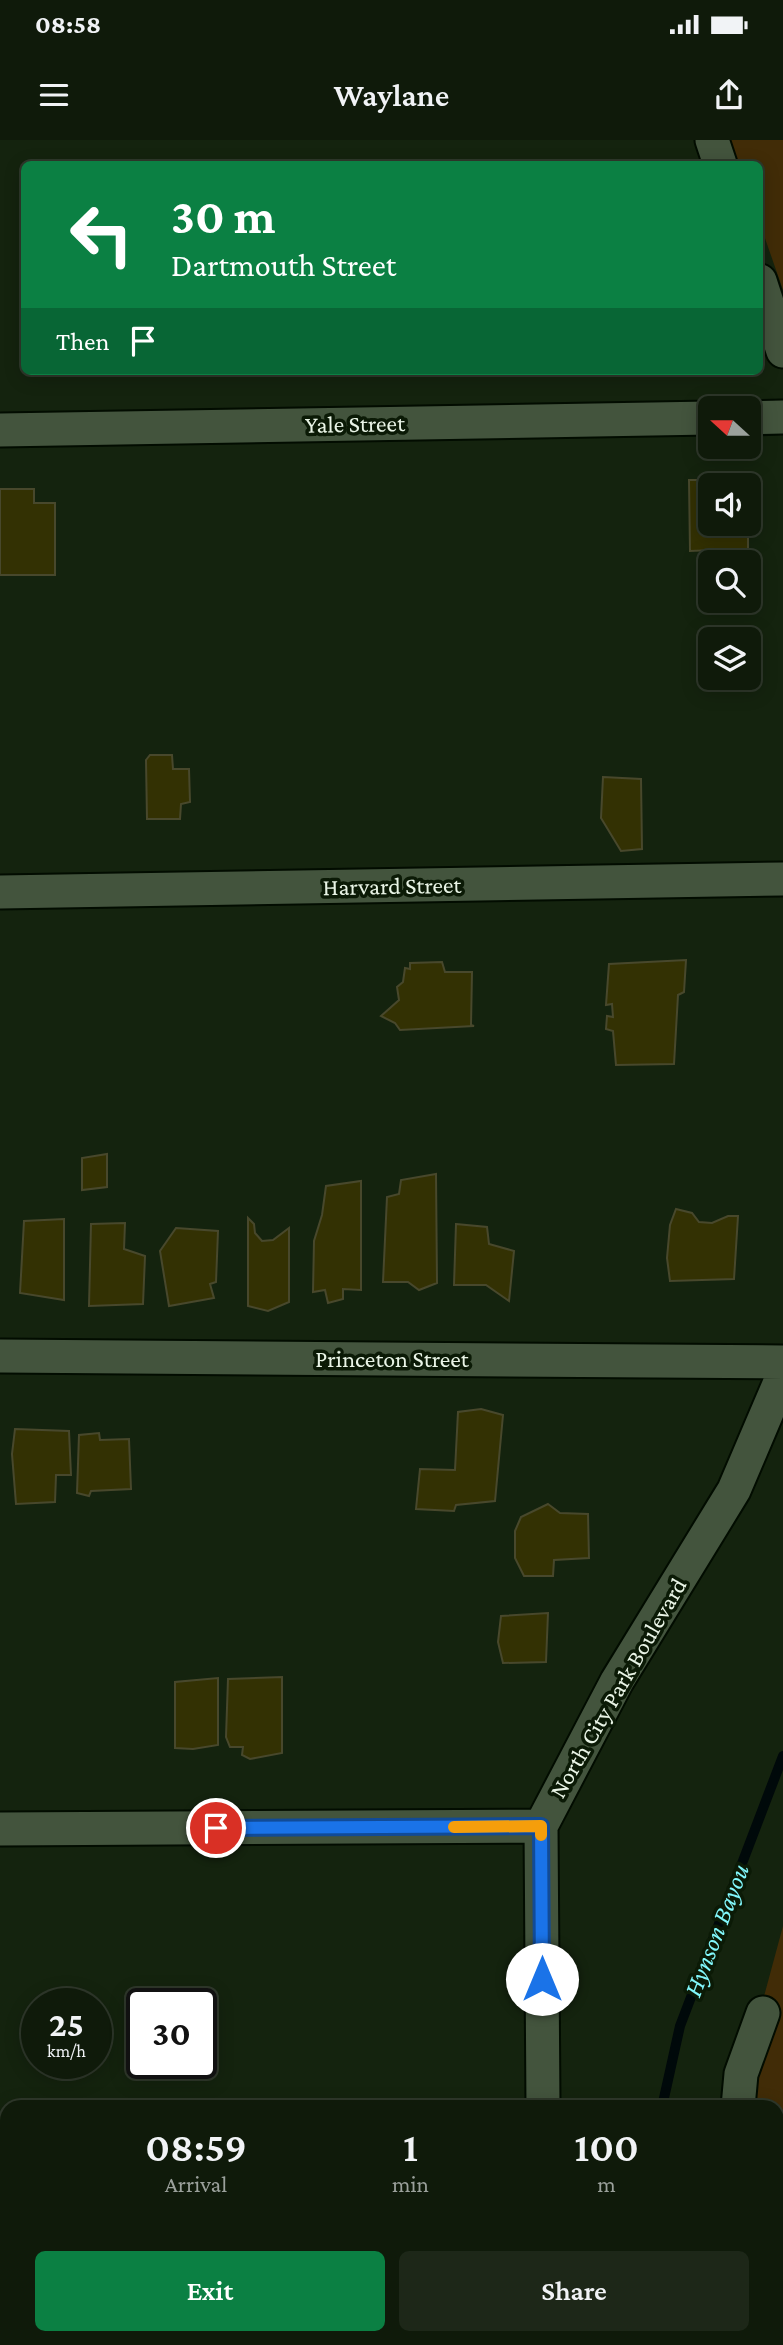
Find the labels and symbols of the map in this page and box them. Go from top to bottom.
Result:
north arrow [698,396,761,458]
street label: Yale Street [305,409,406,438]
street label: Harvard Street [322,871,463,900]
street label: Princeton Street [315,1345,470,1372]
street label: North City Park Boulevard [543,1573,692,1803]
pin [186,1798,246,1858]
water label: Hynson Bayou [678,1860,755,2001]
position arrow [505,1942,579,2016]
speed limit sign: 30 [126,1988,217,2079]

